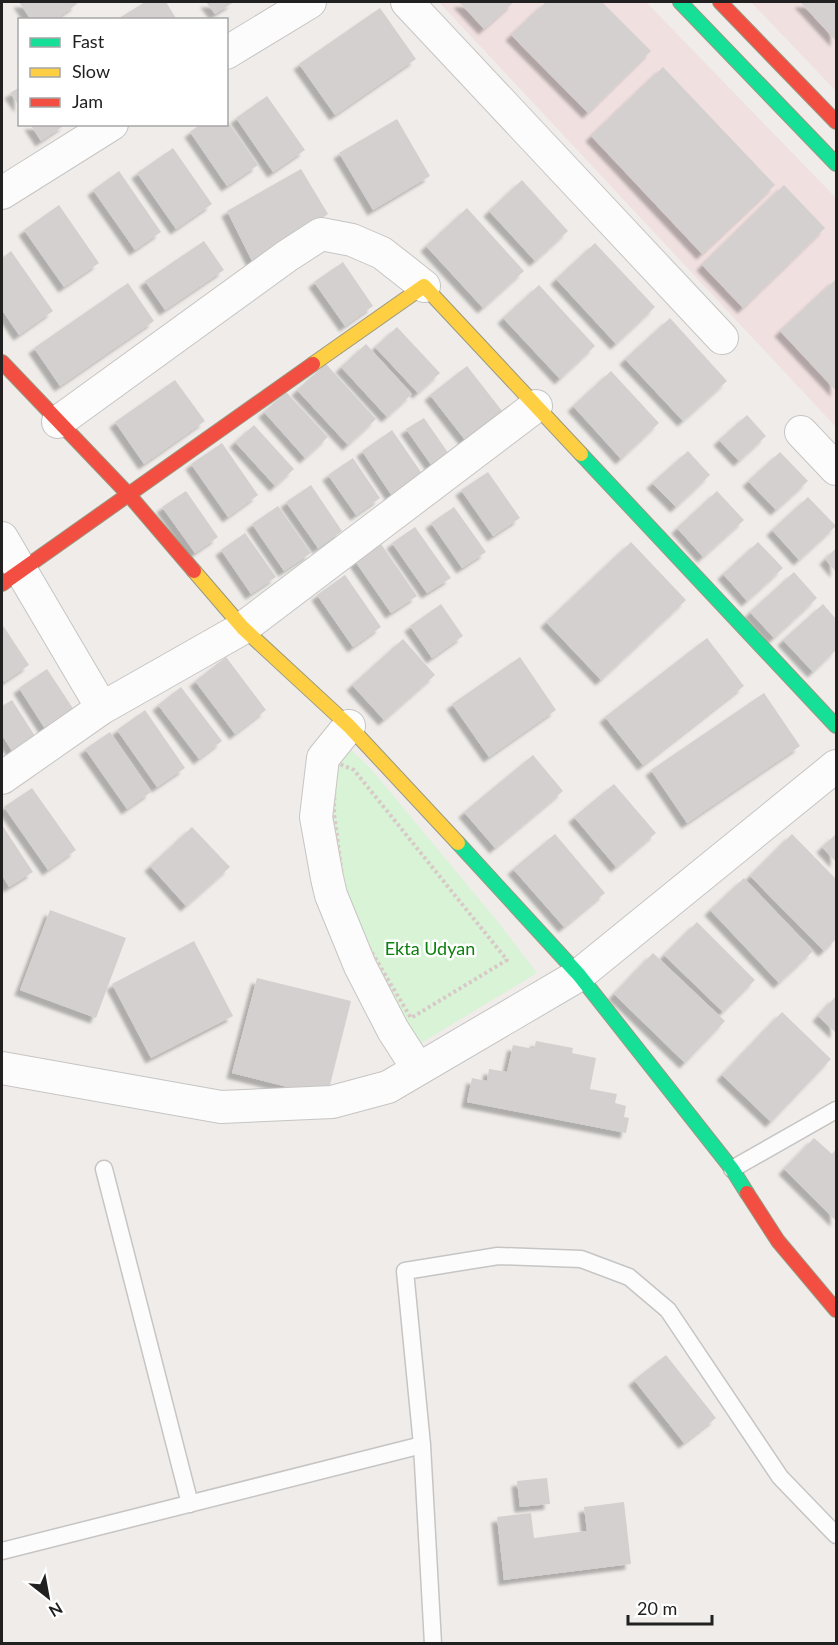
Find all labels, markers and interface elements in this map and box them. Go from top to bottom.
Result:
legend [18,18,228,126]
text: Fast [72,30,105,52]
text: Slow [72,60,110,82]
text: Jam [72,90,103,112]
park label: Ekta Udyan [385,937,475,959]
north arrow [18,1567,78,1627]
scale bar [628,1588,712,1626]
text: 20 m [637,1597,677,1619]
text: N [46,1599,66,1622]

